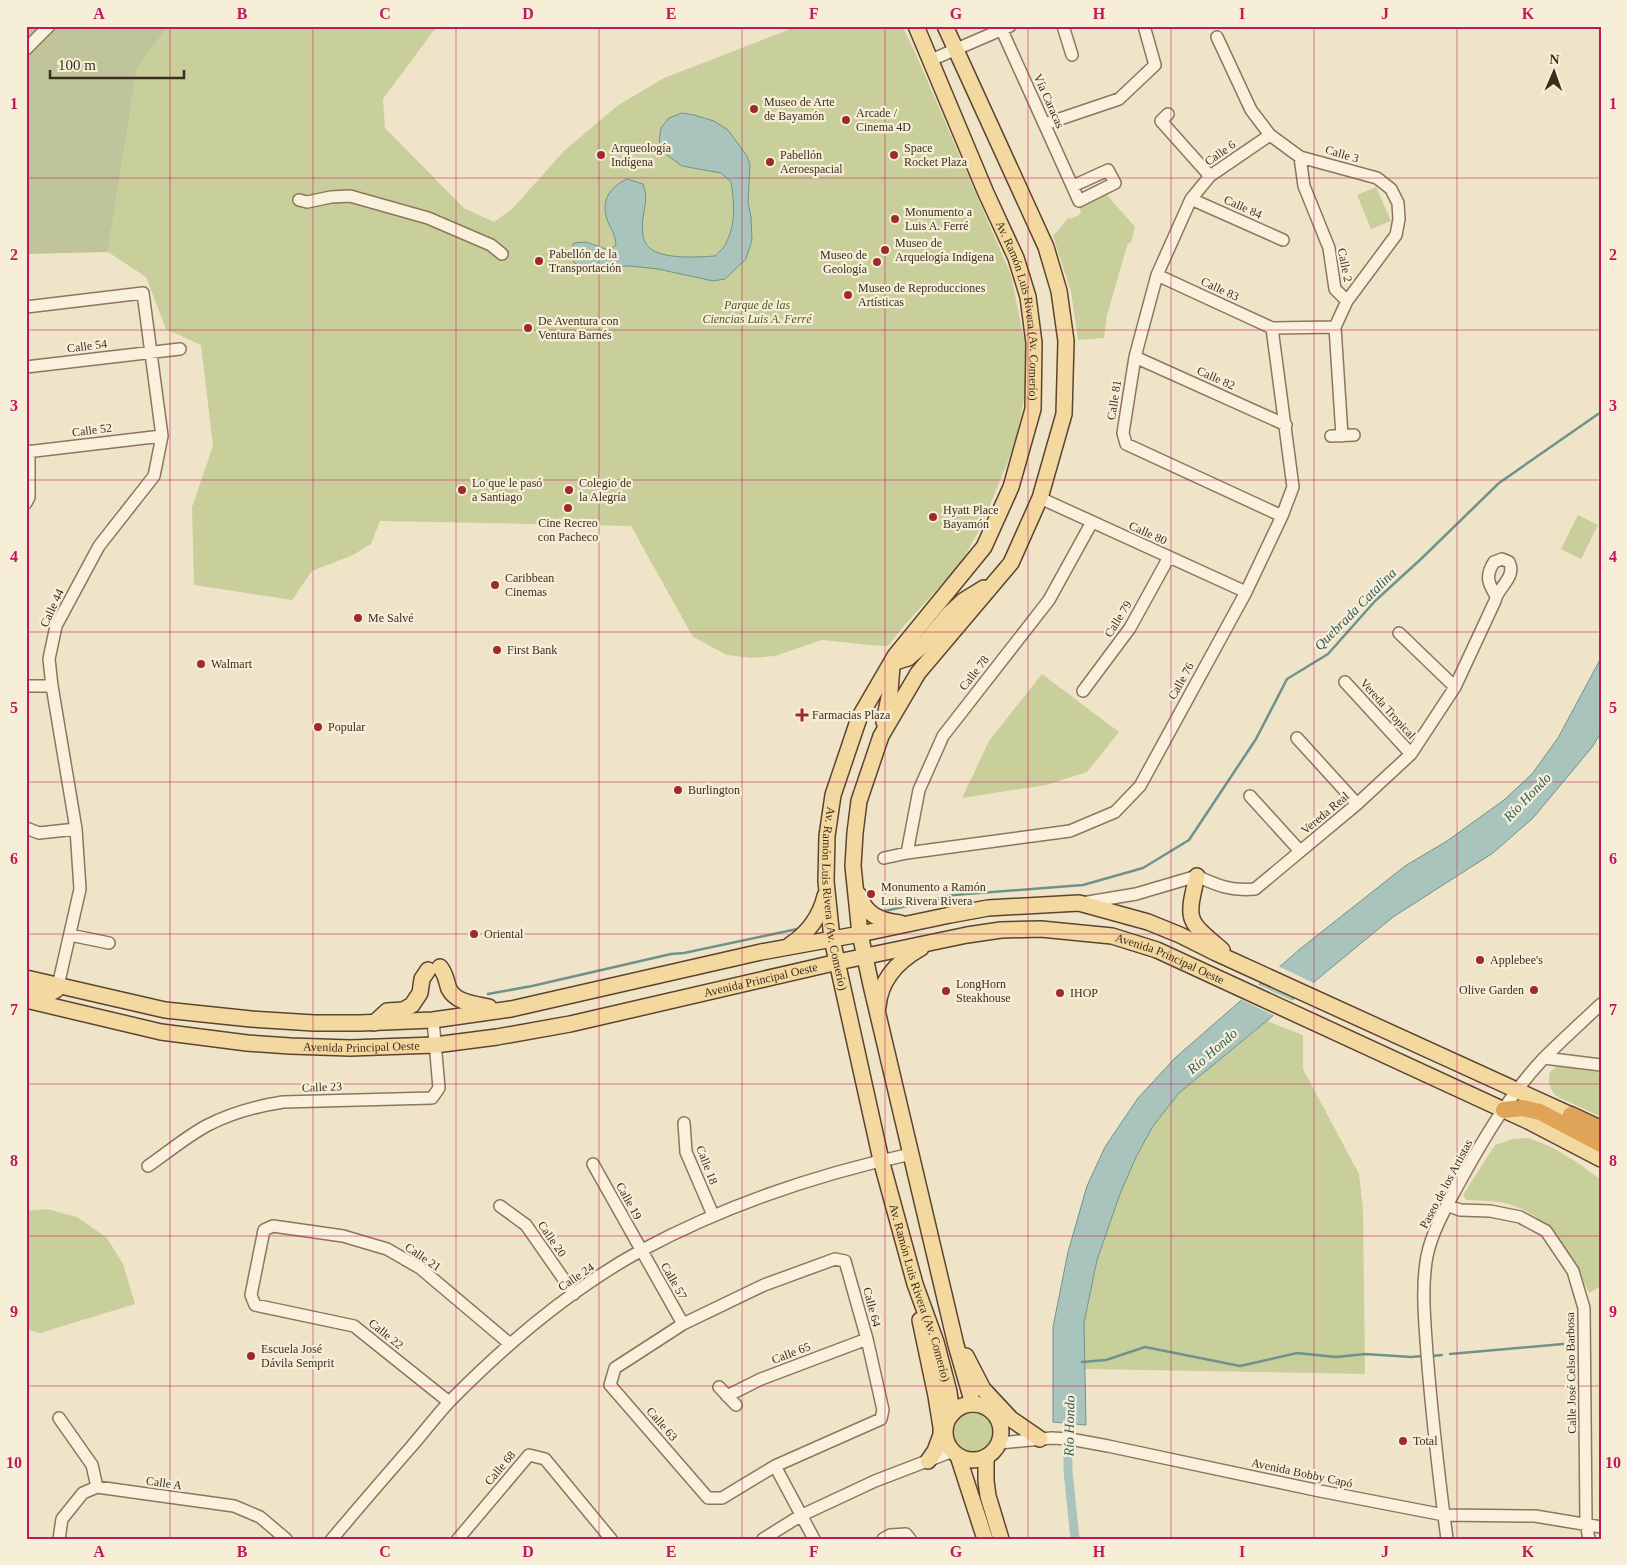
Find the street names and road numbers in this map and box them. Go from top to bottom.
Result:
street label: Vía Caracas [1031,72,1067,131]
street label: Calle 6 [1202,137,1238,169]
street label: Calle 3 [1324,143,1360,165]
street label: Calle 84 [1222,192,1264,222]
street label: Av. Ramón Luis Rivera (Av. Comerío) [993,219,1041,401]
street label: Calle 2 [1335,247,1355,283]
street label: Calle 83 [1199,274,1241,304]
street label: Calle 54 [66,337,108,355]
street label: Calle 82 [1195,363,1237,393]
street label: Calle 81 [1104,379,1124,421]
street label: Calle 52 [71,421,113,439]
street label: Calle 80 [1127,518,1169,548]
street label: Calle 44 [37,587,67,629]
street label: Calle 79 [1101,598,1135,640]
street label: Calle 78 [956,653,992,693]
street label: Calle 76 [1165,660,1197,702]
street label: Vereda Tropical [1357,676,1419,743]
street label: Vereda Real [1298,788,1352,837]
street label: Av. Ramón Luis Rivera (Av. Comerío) [819,806,850,992]
street label: Avenida Principal Oeste [1114,930,1226,987]
street label: Avenida Principal Oeste [702,960,819,1000]
street label: Avenida Principal Oeste [303,1039,420,1055]
street label: Calle 23 [302,1079,342,1095]
street label: Paseo de los Artistas [1417,1137,1476,1231]
street label: Calle 18 [693,1144,721,1186]
street label: Calle 19 [613,1180,645,1222]
street label: Av. Ramón Luis Rivera (Av. Comerío) [886,1202,953,1383]
street label: Calle 20 [535,1218,569,1260]
street label: Calle 21 [402,1240,444,1274]
street label: Calle 24 [555,1260,597,1294]
street label: Calle 57 [658,1260,690,1302]
street label: Calle 64 [860,1286,884,1328]
street label: Calle José Celso Barbosa [1563,1311,1579,1434]
street label: Calle 22 [366,1316,406,1352]
street label: Calle 65 [770,1339,812,1367]
street label: Calle 63 [643,1404,681,1444]
street label: Calle 68 [482,1448,518,1488]
street label: Avenida Bobby Capó [1250,1455,1354,1491]
street label: Calle A [145,1474,183,1493]

